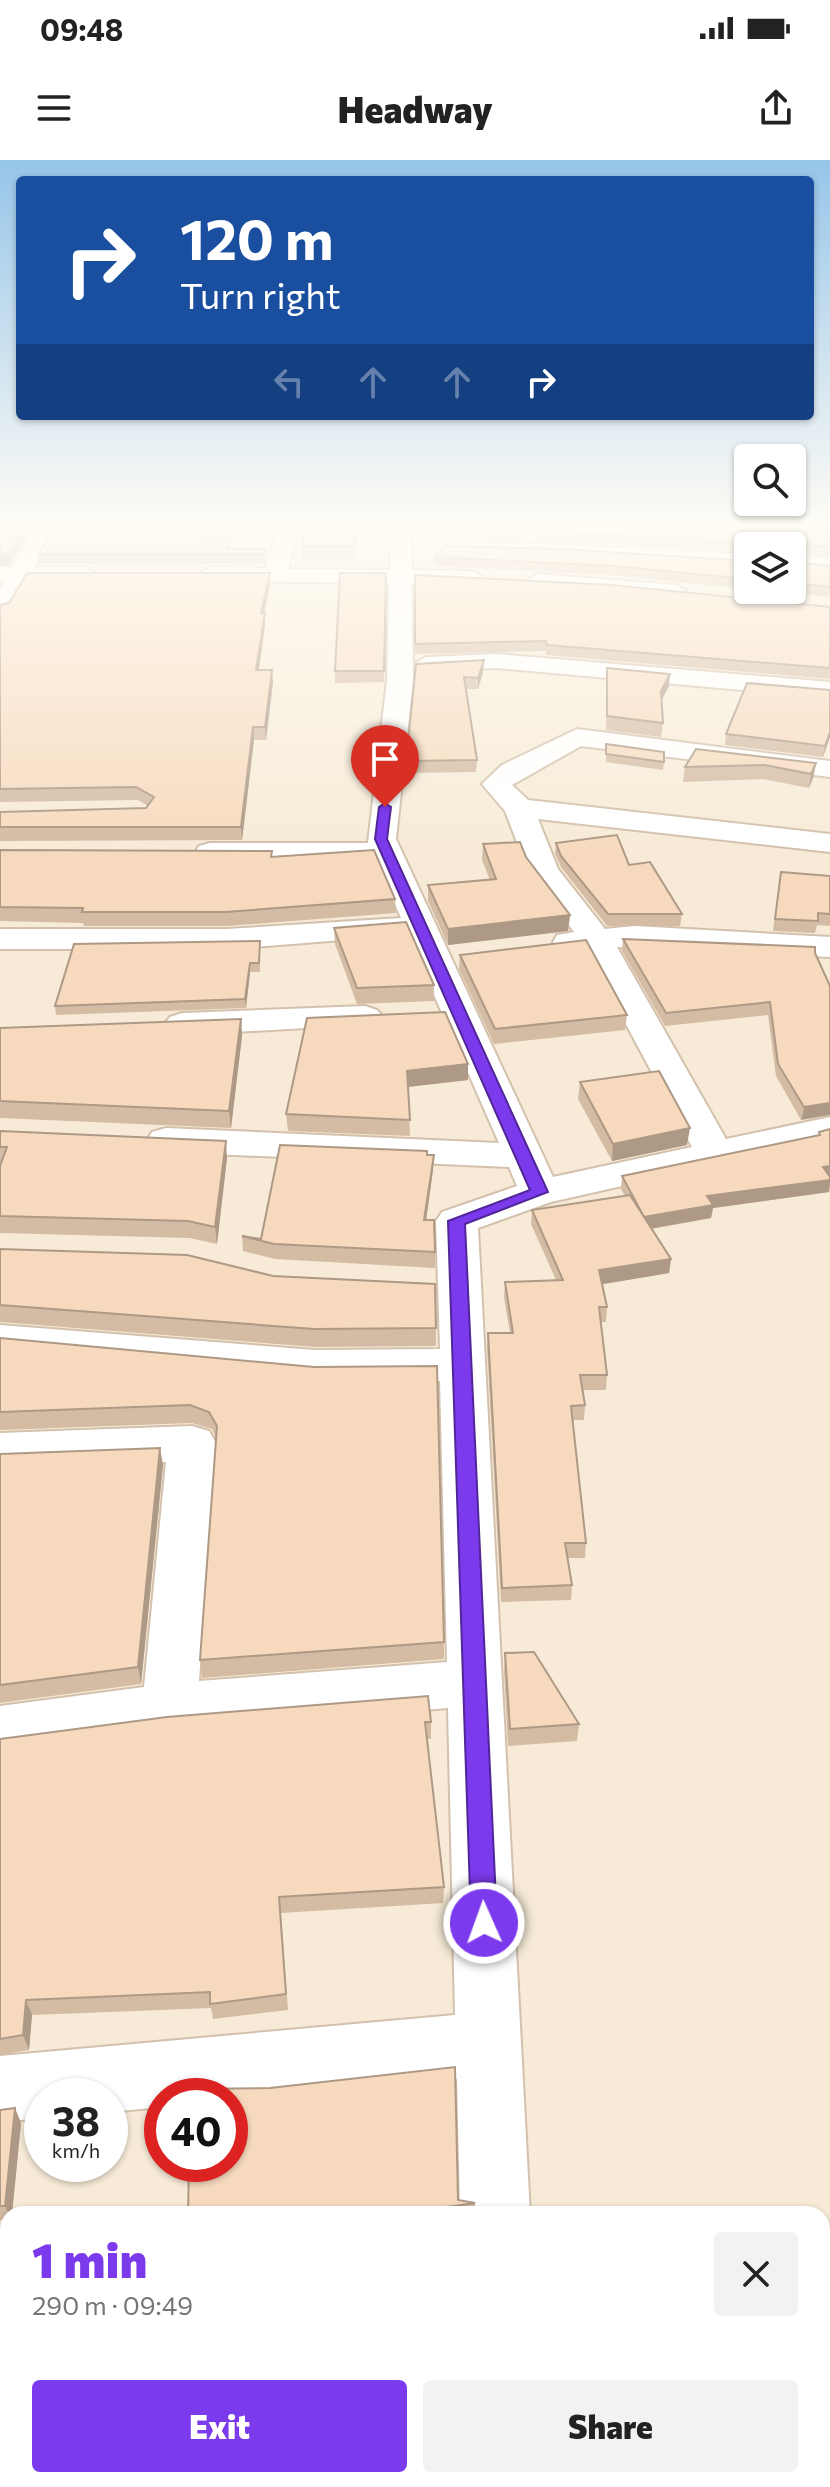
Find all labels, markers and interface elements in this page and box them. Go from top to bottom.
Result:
text: 09:48 [40,10,123,47]
icon: menu [32,86,76,130]
text: Headway [337,86,493,130]
icon: share [754,86,798,130]
text: 120 m [180,203,334,272]
icon: right [48,208,152,312]
text: Turn right [180,272,341,316]
icon: left [267,360,311,404]
icon: ahead [351,360,395,404]
icon: ahead [435,360,479,404]
icon: right [519,360,563,404]
map controls [734,444,806,604]
button: search [734,444,806,516]
button: layers [734,532,806,604]
pin [351,725,419,807]
icon: arrive [363,737,407,781]
position arrow [442,1881,526,1965]
speed limit sign: 40 [144,2078,248,2182]
text: 38 [52,2095,100,2144]
text: km/h [52,2138,100,2162]
text: 1 min [32,2229,147,2288]
button: close [714,2232,798,2316]
text: 290 m · 09:49 [32,2289,193,2320]
button: Exit [32,2380,407,2472]
button: Share [423,2380,798,2472]

